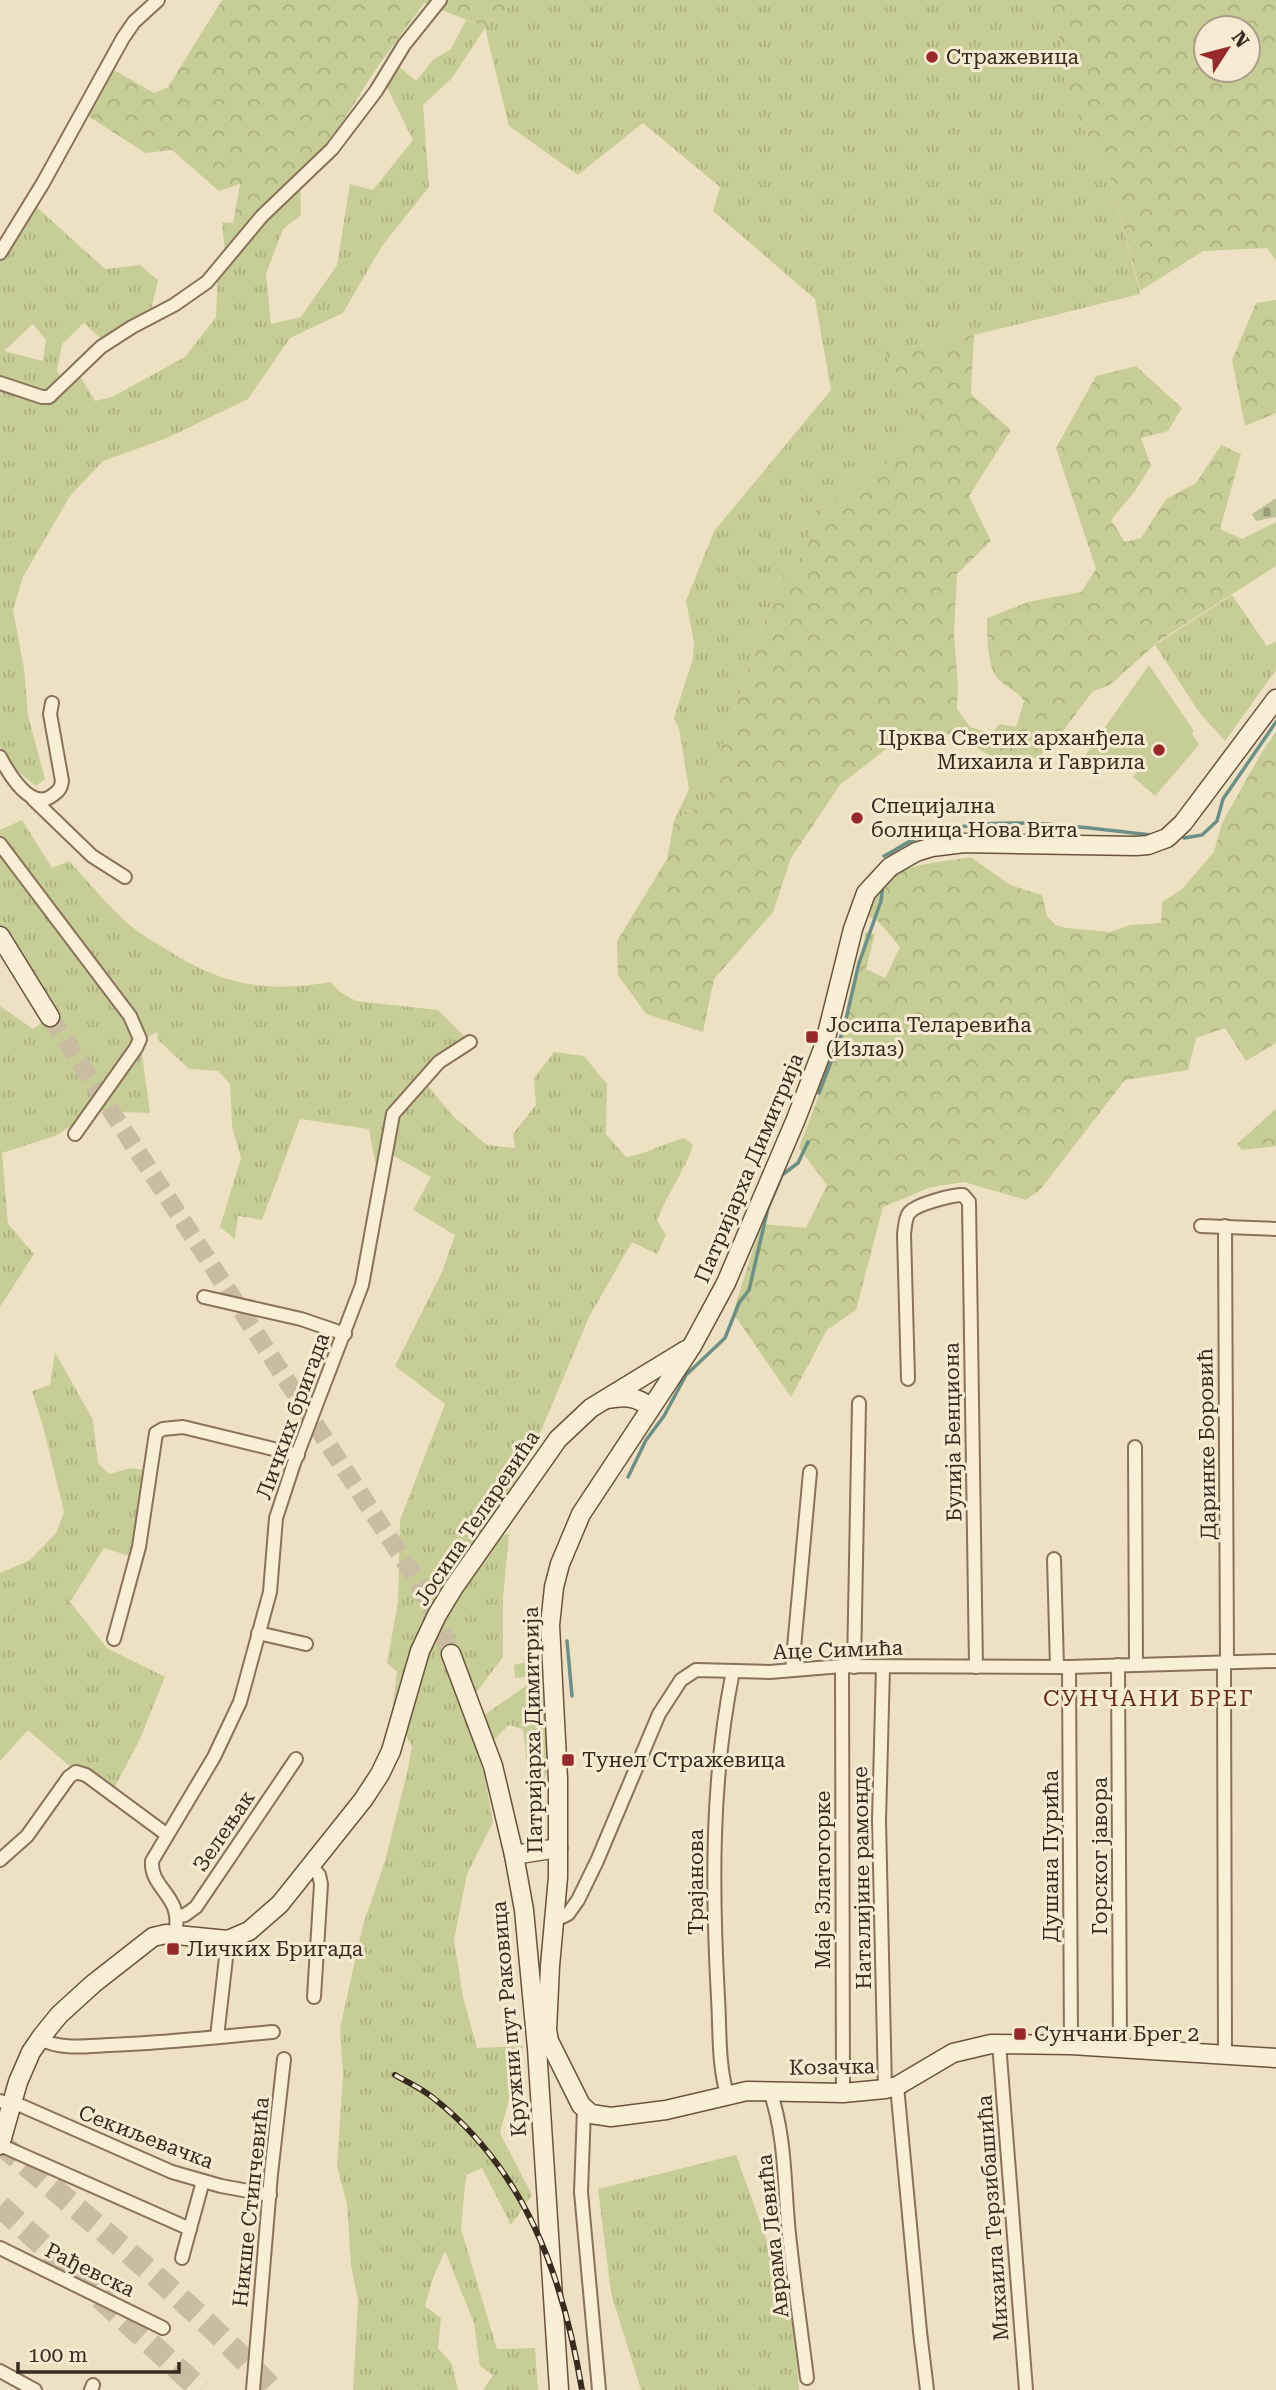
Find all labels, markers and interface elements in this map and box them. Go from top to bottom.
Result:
north arrow [1192,14,1262,84]
text: N [1227,27,1254,52]
place label: Стражевица [946,45,1080,69]
marker: Стражевица [924,49,940,65]
place label: Црква Светих арханђела Михаила и Гаврила [878,726,1146,774]
marker: Црква Светих арханђела Михаила и Гаврила [1151,742,1167,758]
place label: Специјална болница Нова Вита [871,794,1078,842]
marker: Специјална болница Нова Вита [849,810,865,826]
place label: Јосипа Теларевића (Излаз) [826,1013,1032,1061]
marker: Јосипа Теларевића (Излаз) [804,1029,820,1045]
street label: Патријарха Димитрија [690,1049,809,1286]
street label: Личких бригада [252,1329,334,1503]
street label: Булија Бенциона [939,1341,967,1522]
street label: Даринке Боровић [1193,1348,1221,1540]
street label: Јосипа Теларевића [410,1426,545,1610]
street label: Патријарха Димитрија [519,1606,547,1854]
street label: Аце Симића [772,1636,904,1664]
district label: СУНЧАНИ БРЕГ [1043,1685,1255,1712]
place label: Тунел Стражевица [582,1748,786,1772]
marker: Тунел Стражевица [560,1752,576,1768]
street label: Наталијине рамонде [848,1766,876,1990]
street label: Душана Пурића [1039,1769,1063,1942]
street label: Горског јавора [1088,1776,1112,1935]
street label: Зелењак [188,1786,260,1876]
street label: Маје Златогорке [811,1791,835,1969]
street label: Трајанова [684,1828,708,1935]
street label: Кружни пут Раковица [487,1899,531,2138]
place label: Личких Бригада [187,1937,364,1961]
marker: Личких Бригада [165,1941,181,1957]
place label: Сунчани Брег 2 [1034,2022,1199,2046]
marker: Сунчани Брег 2 [1012,2026,1028,2042]
street label: Козачка [789,2054,876,2080]
street label: Михаила Терзибашића [972,2093,1014,2342]
street label: Никше Стипчевића [228,2095,274,2308]
street label: Секиљевачка [75,2100,217,2174]
street label: Аврама Левића [752,2152,794,2319]
street label: Рађевска [41,2238,139,2302]
scale bar [18,2330,178,2374]
text: 100 m [28,2343,88,2367]

